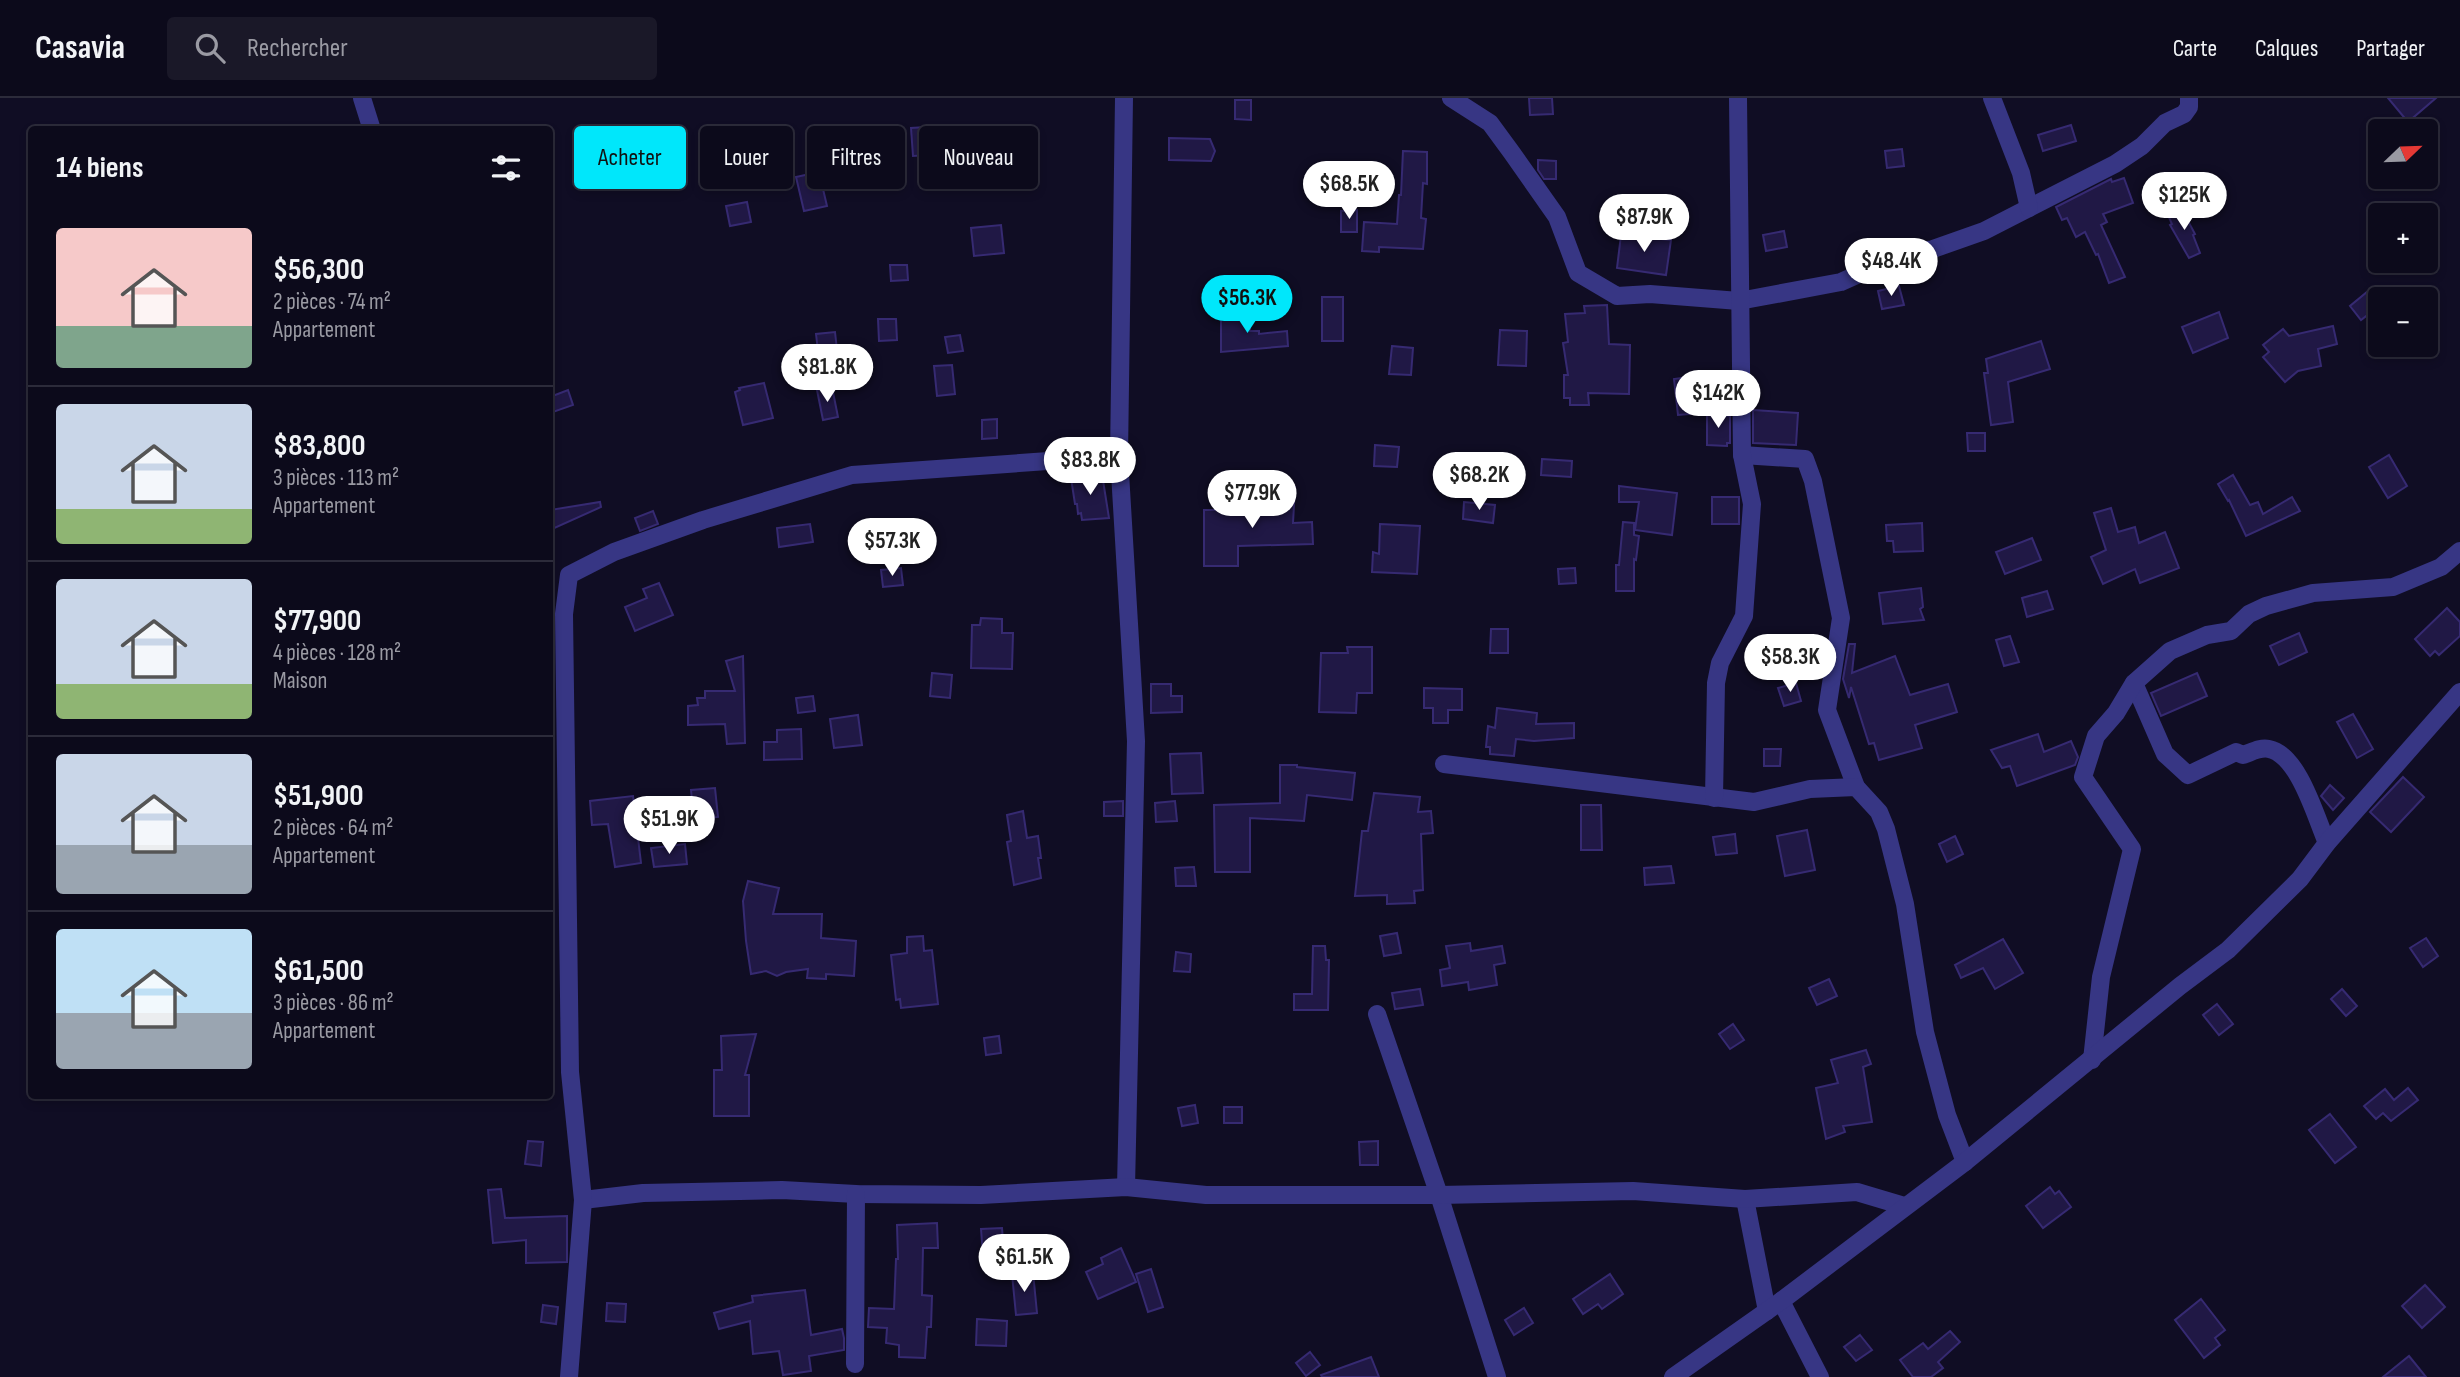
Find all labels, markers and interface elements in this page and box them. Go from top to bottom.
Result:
search box [167,17,657,80]
text: Casavia [35,28,125,68]
icon: search [191,29,229,67]
text: Rechercher [247,33,348,64]
text: Carte [2173,34,2217,63]
text: Calques [2255,34,2318,63]
text: Partager [2356,34,2425,63]
north arrow [2368,119,2438,189]
map controls [2368,119,2438,357]
chip: Acheter [574,126,686,189]
chip: Louer [700,126,793,189]
chip: Filtres [807,126,905,189]
chip: Nouveau [919,126,1038,189]
icon: filters [487,149,525,187]
text: 14 biens [56,150,143,186]
pin: $68.5K [1292,162,1406,221]
text: $68.5K [1319,170,1379,198]
pin: $125K [2135,172,2233,232]
text: $125K [2158,181,2210,209]
pin: $87.9K [1587,194,1701,254]
text: $87.9K [1615,203,1673,231]
button: + [2368,203,2438,273]
pin: $48.4K [1834,238,1948,298]
text: $48.4K [1861,247,1921,275]
text: $56,300 [273,252,364,288]
icon: home [112,256,196,340]
pin: $56.3K [1190,275,1304,335]
text: $56.3K [1217,284,1277,312]
button: − [2368,287,2438,357]
text: 2 pièces · 74 m² [273,288,391,316]
text: Appartement [273,316,375,344]
pin: $81.8K [770,344,884,404]
text: $81.8K [797,353,857,381]
pin: $142K [1669,370,1767,430]
text: $142K [1691,379,1745,407]
text: $83,800 [273,428,366,464]
icon: home [112,432,196,516]
pin: $83.8K [1033,438,1147,497]
text: $83.8K [1060,446,1120,474]
pin: $68.2K [1422,452,1536,512]
text: $68.2K [1449,461,1509,489]
text: 3 pièces · 113 m² [273,464,399,492]
pin: $77.9K [1195,470,1309,530]
text: $77.9K [1224,479,1280,507]
text: Appartement [273,492,375,520]
pin: $57.3K [835,518,949,578]
text: $57.3K [864,527,920,555]
text: $77,900 [273,603,361,639]
icon: home [112,607,196,691]
pin: $58.3K [1733,634,1847,694]
text: 4 pièces · 128 m² [273,639,401,667]
text: $58.3K [1760,643,1820,671]
text: Maison [273,667,327,695]
text: $51,900 [273,778,364,814]
icon: home [112,782,196,866]
pin: $51.9K [612,796,726,856]
text: $51.9K [640,805,698,833]
text: 2 pièces · 64 m² [273,814,393,842]
text: Appartement [273,842,375,870]
text: $61,500 [273,953,364,989]
icon: home [112,957,196,1041]
text: 3 pièces · 86 m² [273,989,394,1017]
text: Appartement [273,1017,375,1045]
pin: $61.5K [967,1234,1081,1294]
text: $61.5K [995,1243,1053,1271]

